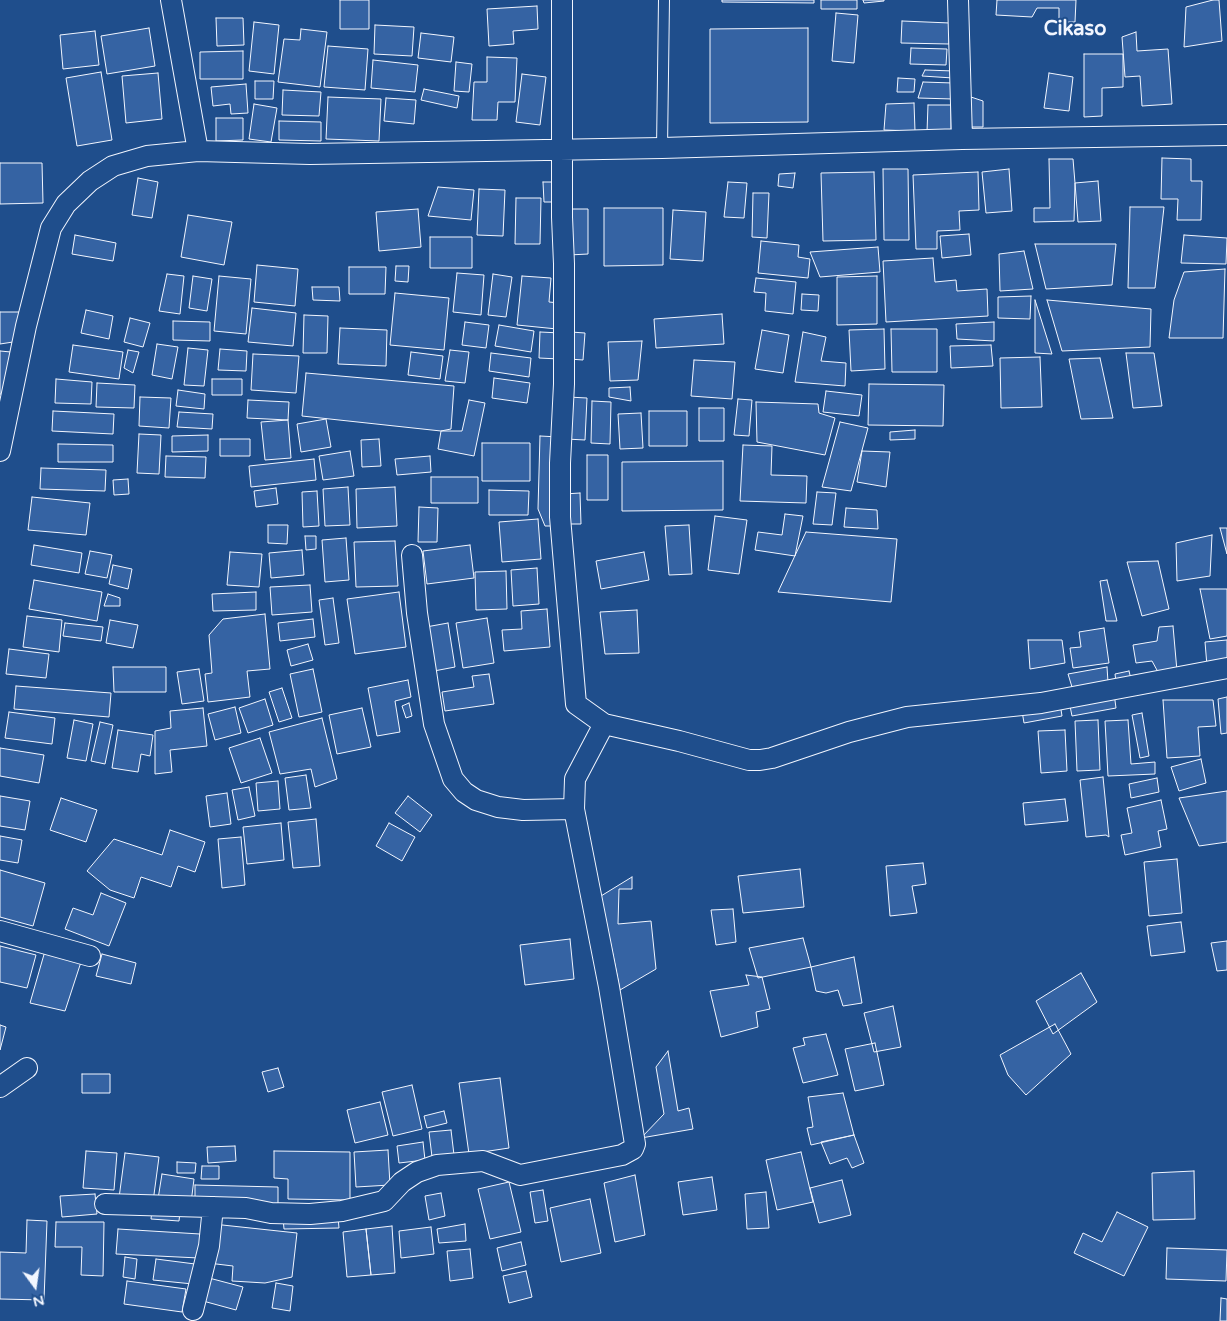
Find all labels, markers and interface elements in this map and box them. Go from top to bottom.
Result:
district label: Cikaso [1044,18,1106,42]
north arrow [10,1261,60,1311]
text: N [31,1291,46,1311]

